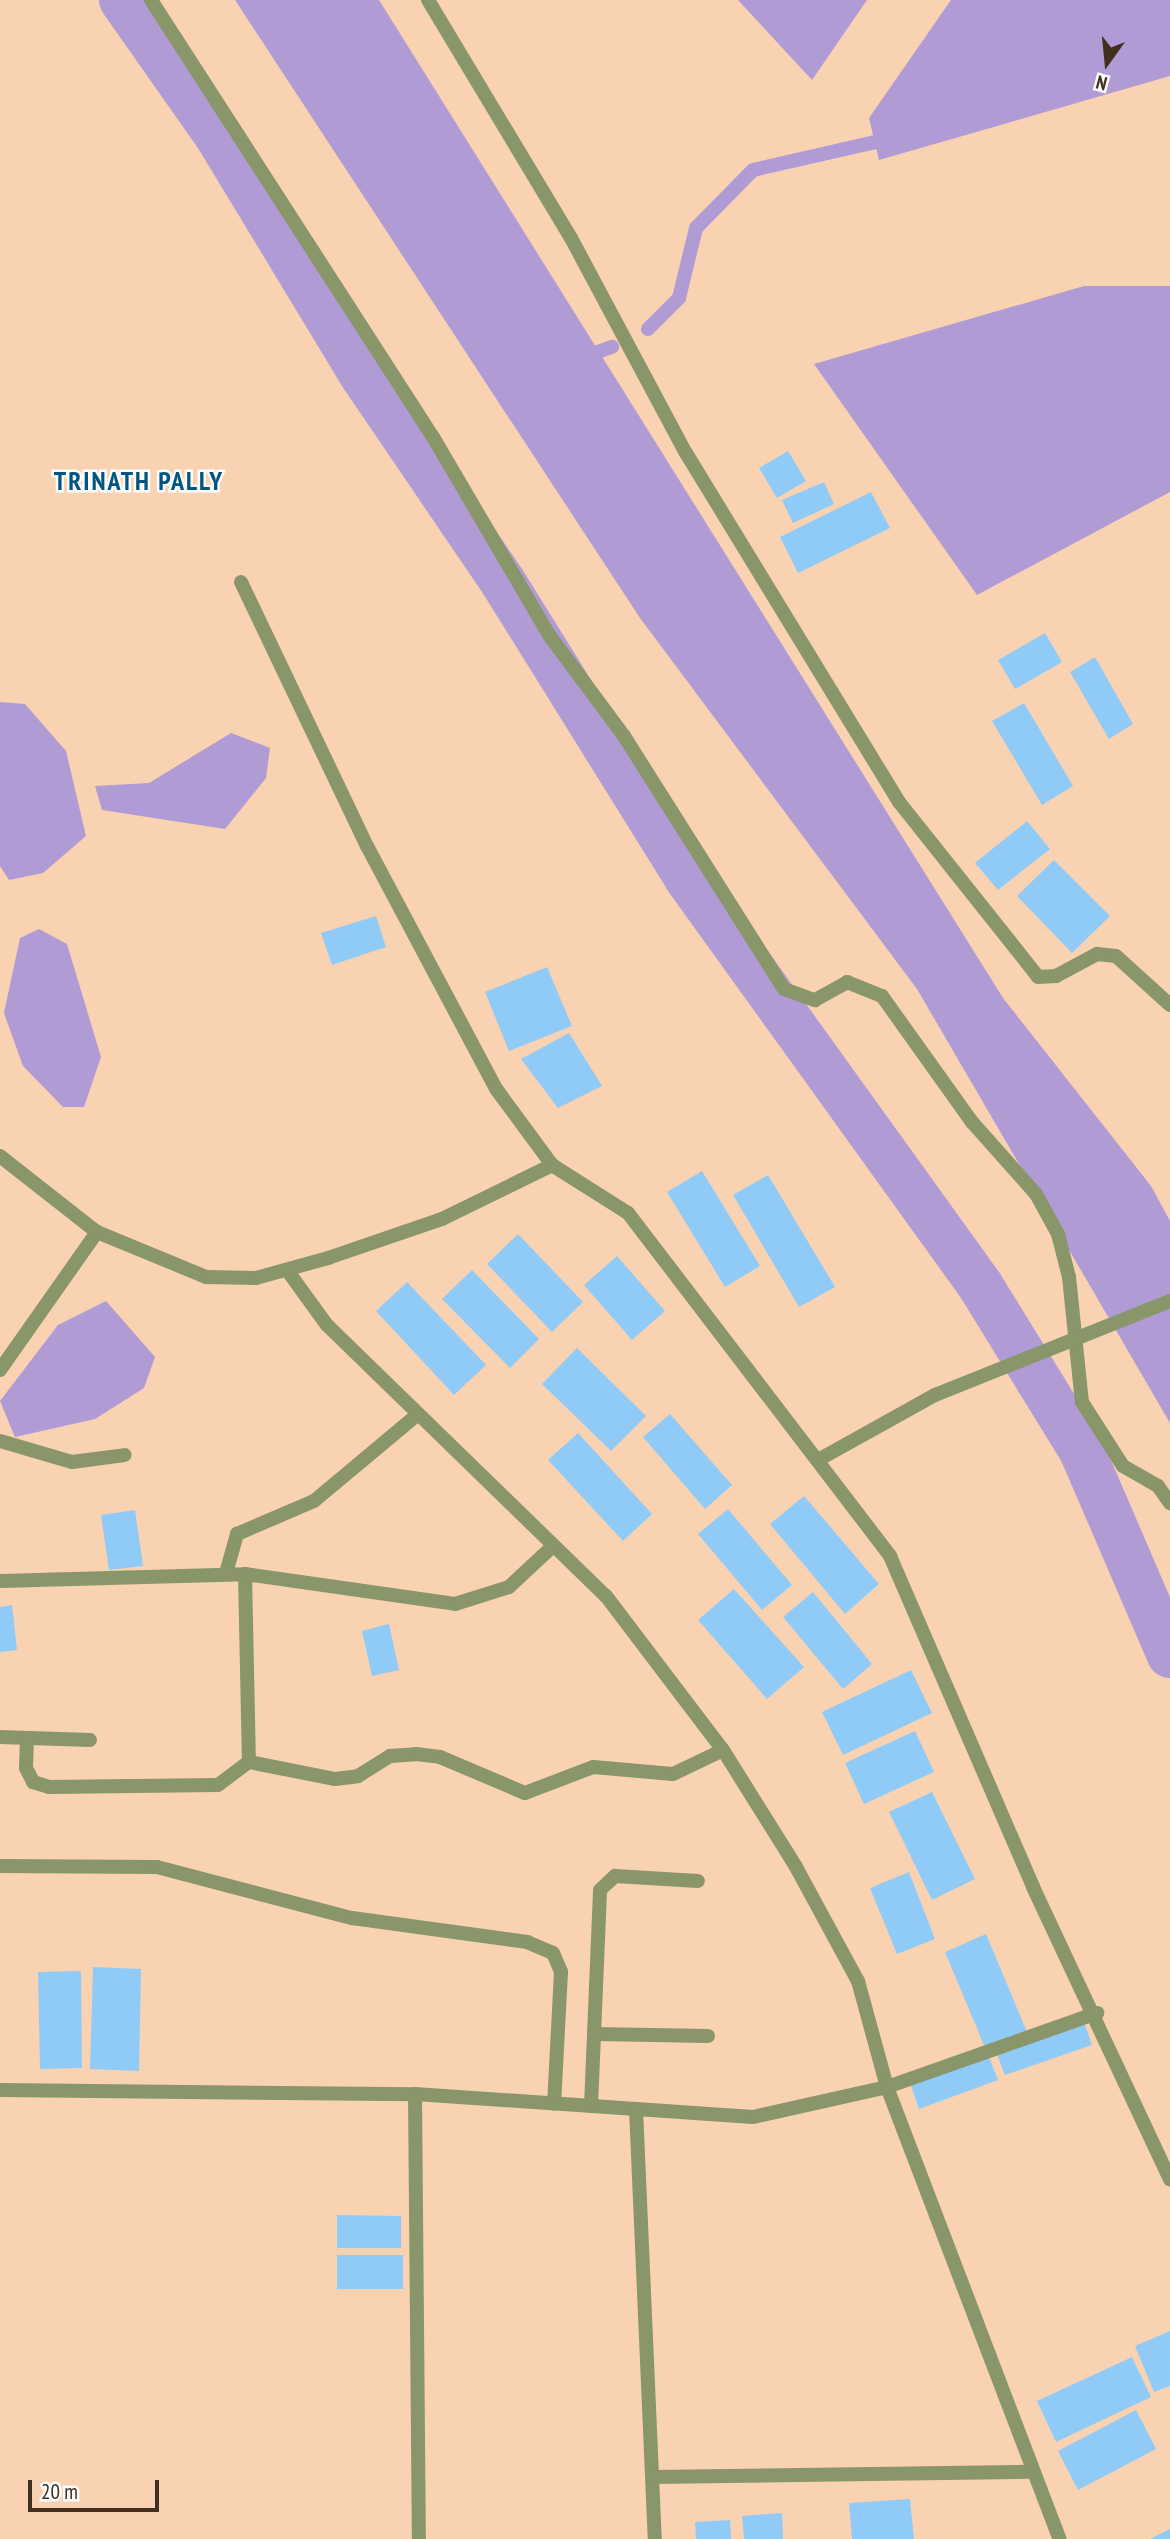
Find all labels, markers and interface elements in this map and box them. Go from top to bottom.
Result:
north arrow [1072,28,1142,98]
text: N [1094,70,1110,96]
district label: TRINATH PALLY [55,465,223,497]
scale bar [32,2466,163,2510]
text: 20 m [41,2478,78,2505]

